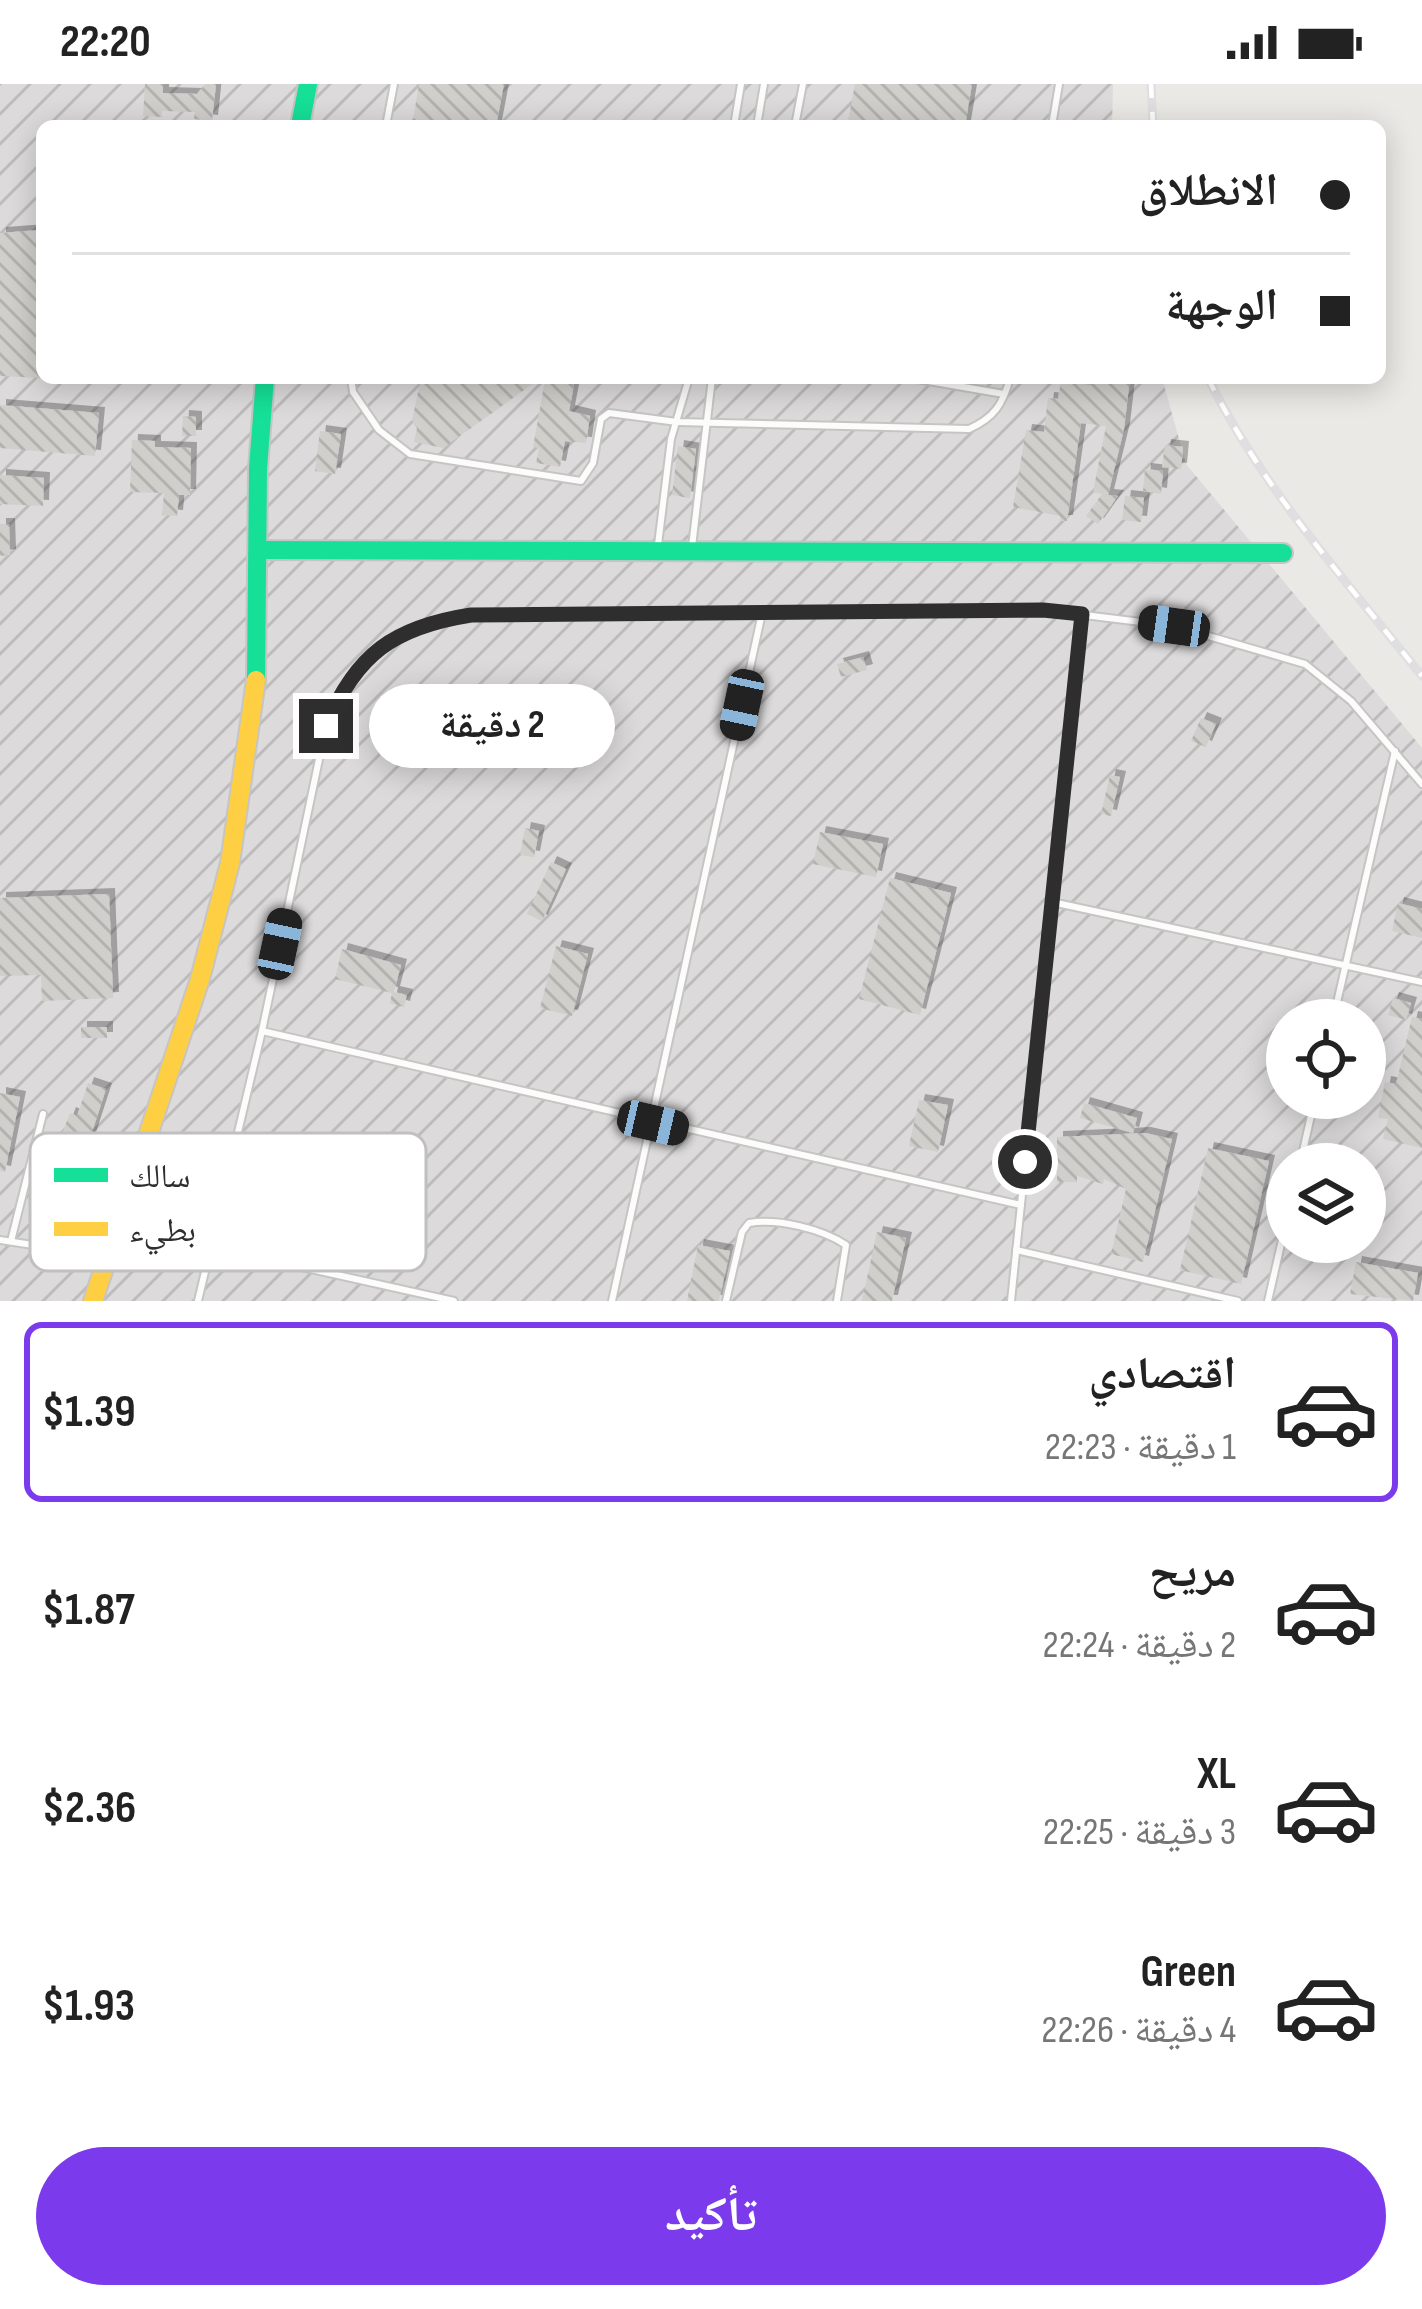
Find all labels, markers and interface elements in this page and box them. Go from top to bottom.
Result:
text: 22:20 [60,15,151,70]
text: الانطلاق [1139,164,1278,219]
text: الوجهة [1165,279,1278,334]
car [1136,603,1212,649]
car [717,666,767,744]
callout: 2 دقيقة [368,684,614,768]
route end [299,699,353,753]
text: 2 دقيقة [439,702,545,749]
car [255,905,305,983]
map controls [1266,999,1386,1263]
button: locate [1266,999,1386,1119]
car [614,1097,692,1149]
legend [30,1133,426,1271]
route start [998,1135,1052,1189]
button: layers [1266,1143,1386,1263]
text: سالك [129,1157,190,1197]
text: بطيء [129,1211,196,1255]
text: اقتصادي [1089,1347,1236,1402]
icon: car [1272,1358,1380,1466]
text: $1.39 [42,1385,136,1440]
text: 1 دقيقة · 22:23 [1045,1424,1236,1471]
text: مريح [1149,1545,1236,1600]
icon: car [1272,1556,1380,1664]
text: $1.87 [42,1583,135,1638]
text: 2 دقيقة · 22:24 [1043,1622,1236,1669]
text: XL [1197,1747,1236,1802]
icon: car [1272,1754,1380,1862]
text: $2.36 [42,1781,136,1836]
text: 3 دقيقة · 22:25 [1043,1809,1236,1856]
text: Green [1140,1945,1236,2000]
icon: car [1272,1952,1380,2060]
text: $1.93 [42,1979,135,2034]
text: 4 دقيقة · 22:26 [1041,2007,1236,2054]
button: تأكيد [36,2147,1386,2285]

